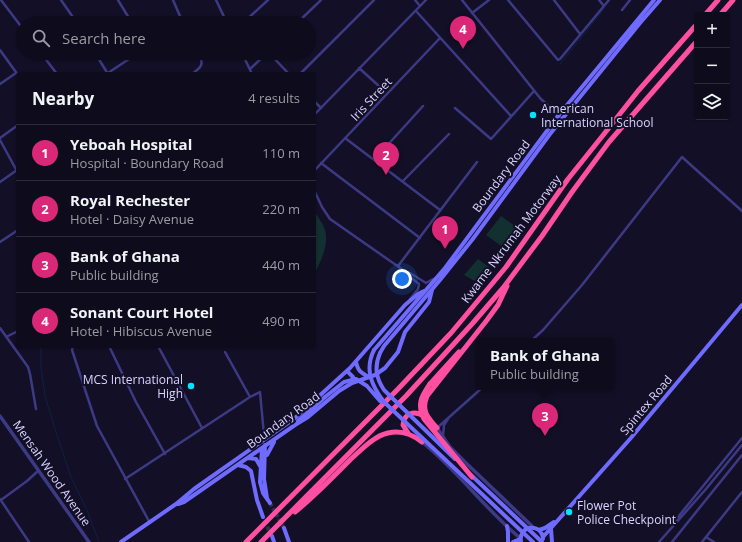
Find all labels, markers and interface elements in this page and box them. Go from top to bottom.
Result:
map controls [694,12,730,120]
button: + [694,12,730,48]
search box [16,16,316,60]
pin: 4 [450,16,476,49]
icon: search [30,27,52,49]
text: Search here [62,28,146,48]
button: − [694,48,730,84]
street label: Iris Street [346,74,396,124]
button: layers [694,84,730,120]
text: Nearby [32,87,94,110]
text: 4 results [248,89,300,107]
place label: American International School [541,100,654,131]
marker: American International School [528,110,538,120]
text: Yeboah Hospital [70,134,192,154]
street label: Boundary Road [468,136,534,216]
pin: 2 [373,142,399,175]
text: 1 [41,144,49,162]
text: 110 m [262,144,300,162]
text: Hospital · Boundary Road [70,154,224,172]
street label: Kwame Nkrumah Motorway [457,171,565,307]
text: Royal Rechester [70,190,190,210]
text: 2 [41,200,49,218]
text: 220 m [262,200,300,218]
text: Hotel · Daisy Avenue [70,210,194,228]
pin: 1 [432,216,458,249]
text: Bank of Ghana [70,246,180,266]
text: 3 [41,256,49,274]
text: 440 m [262,256,300,274]
text: Public building [70,266,159,284]
your location [392,269,412,289]
text: Sonant Court Hotel [70,302,213,322]
text: 4 [41,312,49,330]
text: 490 m [262,312,300,330]
text: Hotel · Hibiscus Avenue [70,322,212,340]
popup [476,338,614,390]
text: Bank of Ghana [490,345,600,365]
text: Public building [490,365,579,383]
place label: MCS International High [83,371,183,402]
street label: Spintex Road [616,371,676,439]
marker: MCS International High [186,381,196,391]
street label: Boundary Road [243,388,323,452]
pin: 3 [532,403,558,436]
street label: Mensah Wood Avenue [9,417,95,529]
place label: Flower Pot Police Checkpoint [577,497,676,528]
marker: Flower Pot Police Checkpoint [564,507,574,517]

